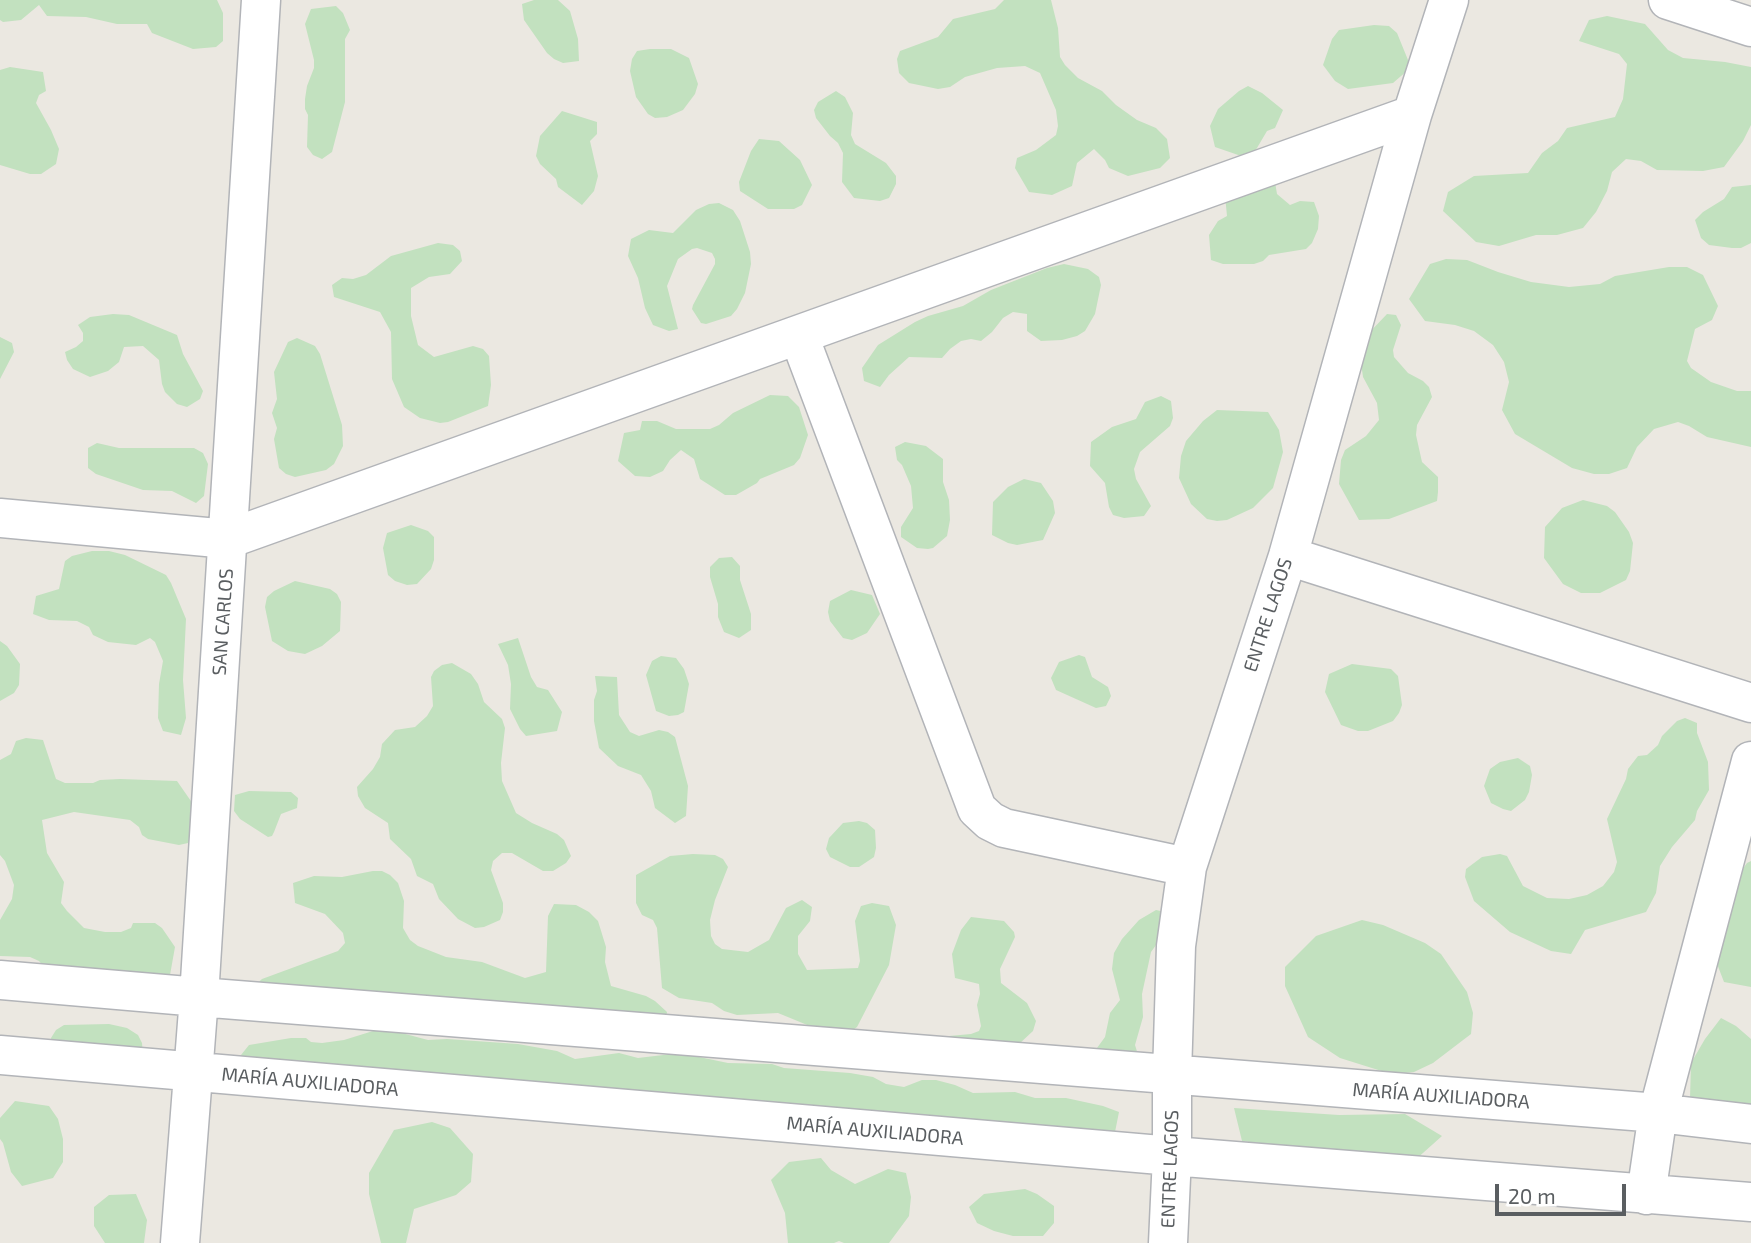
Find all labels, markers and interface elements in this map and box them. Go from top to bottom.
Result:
street label: ENTRE LAGOS [1239,555,1297,675]
street label: SAN CARLOS [208,568,238,676]
street label: MARÍA AUXILIADORA [221,1063,399,1101]
street label: MARÍA AUXILIADORA [1352,1078,1530,1114]
street label: ENTRE LAGOS [1157,1109,1183,1229]
street label: MARÍA AUXILIADORA [786,1112,964,1150]
scale bar [1499,1170,1630,1214]
text: 20 m [1508,1183,1556,1208]

